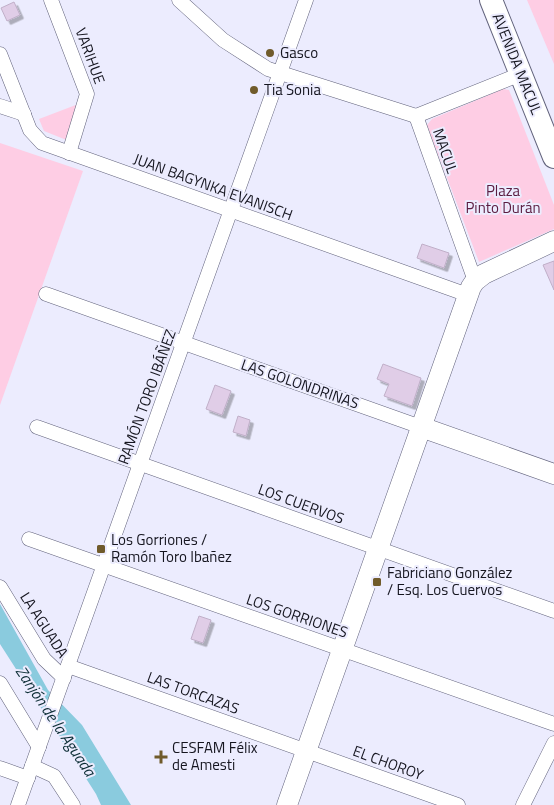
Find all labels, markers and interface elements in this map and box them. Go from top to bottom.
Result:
street label: AVENIDA MACUL [487,10,548,118]
street label: VARIHUE [70,25,111,87]
place label: Gasco [280,41,318,64]
marker: Gasco [264,47,276,59]
place label: Tia Sonia [264,78,321,101]
marker: Tia Sonia [248,84,260,96]
street label: MACUL [427,125,464,177]
street label: JUAN BAGYNKA EVANISCH [130,147,296,226]
park label: Plaza Pinto Durán [465,179,541,219]
street label: RAMÓN TORO IBÁÑEZ [111,326,182,468]
street label: LAS GOLONDRINAS [238,353,362,414]
street label: LOS CUERVOS [255,477,347,530]
place label: Los Gorriones / Ramón Toro Ibañez [111,528,232,568]
marker: Los Gorriones / Ramón Toro Ibañez [95,543,107,555]
place label: Fabriciano González / Esq. Los Cuervos [387,561,512,601]
marker: Fabriciano González / Esq. Los Cuervos [371,576,383,588]
street label: LA AGUADA [15,587,74,662]
street label: LOS GORRIONES [243,587,351,644]
water label: Zanjón de la Aguada [10,661,102,782]
street label: LAS TORCAZAS [144,665,242,720]
place label: CESFAM Félix de Amesti [172,736,258,776]
street label: EL CHOROY [350,739,427,786]
marker: CESFAM Félix de Amesti [154,750,168,764]

